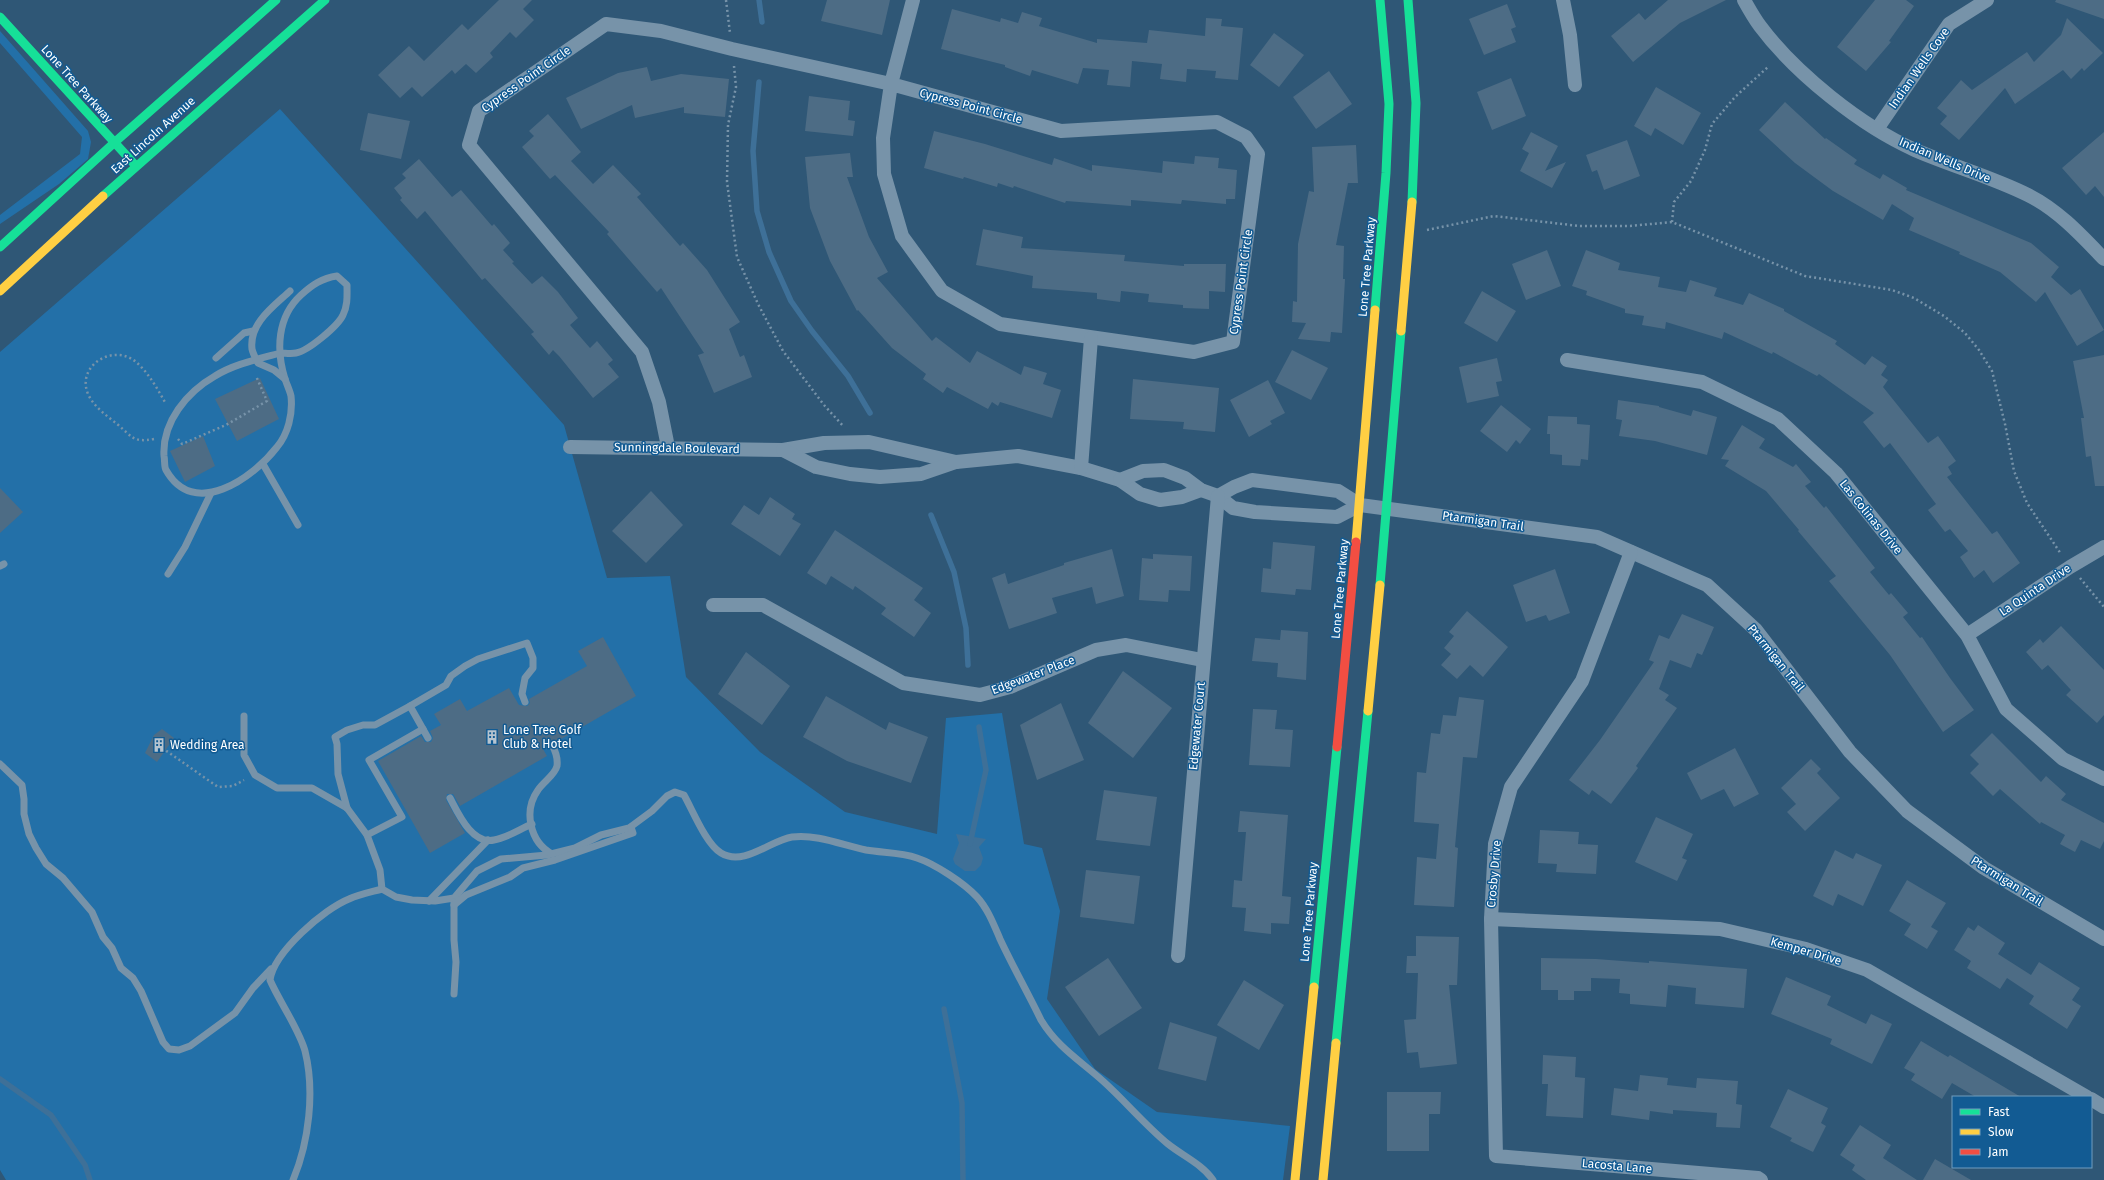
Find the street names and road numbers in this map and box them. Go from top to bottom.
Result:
street label: Indian Wells Cove [1886,25,1952,111]
street label: Lone Tree Parkway [38,42,116,126]
street label: Cypress Point Circle [479,43,573,115]
street label: Cypress Point Circle [918,86,1024,126]
street label: East Lincoln Avenue [108,94,198,176]
street label: Indian Wells Drive [1897,134,1993,186]
street label: Lone Tree Parkway [1356,216,1378,317]
street label: Cypress Point Circle [1227,229,1255,335]
street label: Sunningdale Boulevard [614,440,740,456]
street label: Las Colinas Drive [1837,477,1905,557]
street label: Ptarmigan Trail [1441,508,1525,534]
street label: Lone Tree Parkway [1329,538,1351,639]
street label: La Quinta Drive [1997,561,2073,619]
street label: Ptarmigan Trail [1745,622,1808,695]
street label: Edgewater Place [989,653,1077,697]
street label: Edgewater Court [1186,680,1208,771]
street label: Crosby Drive [1484,840,1504,908]
street label: Ptarmigan Trail [1968,853,2046,909]
street label: Lone Tree Parkway [1298,861,1320,962]
street label: Kemper Drive [1769,934,1843,968]
street label: Lacosta Lane [1581,1156,1653,1176]

